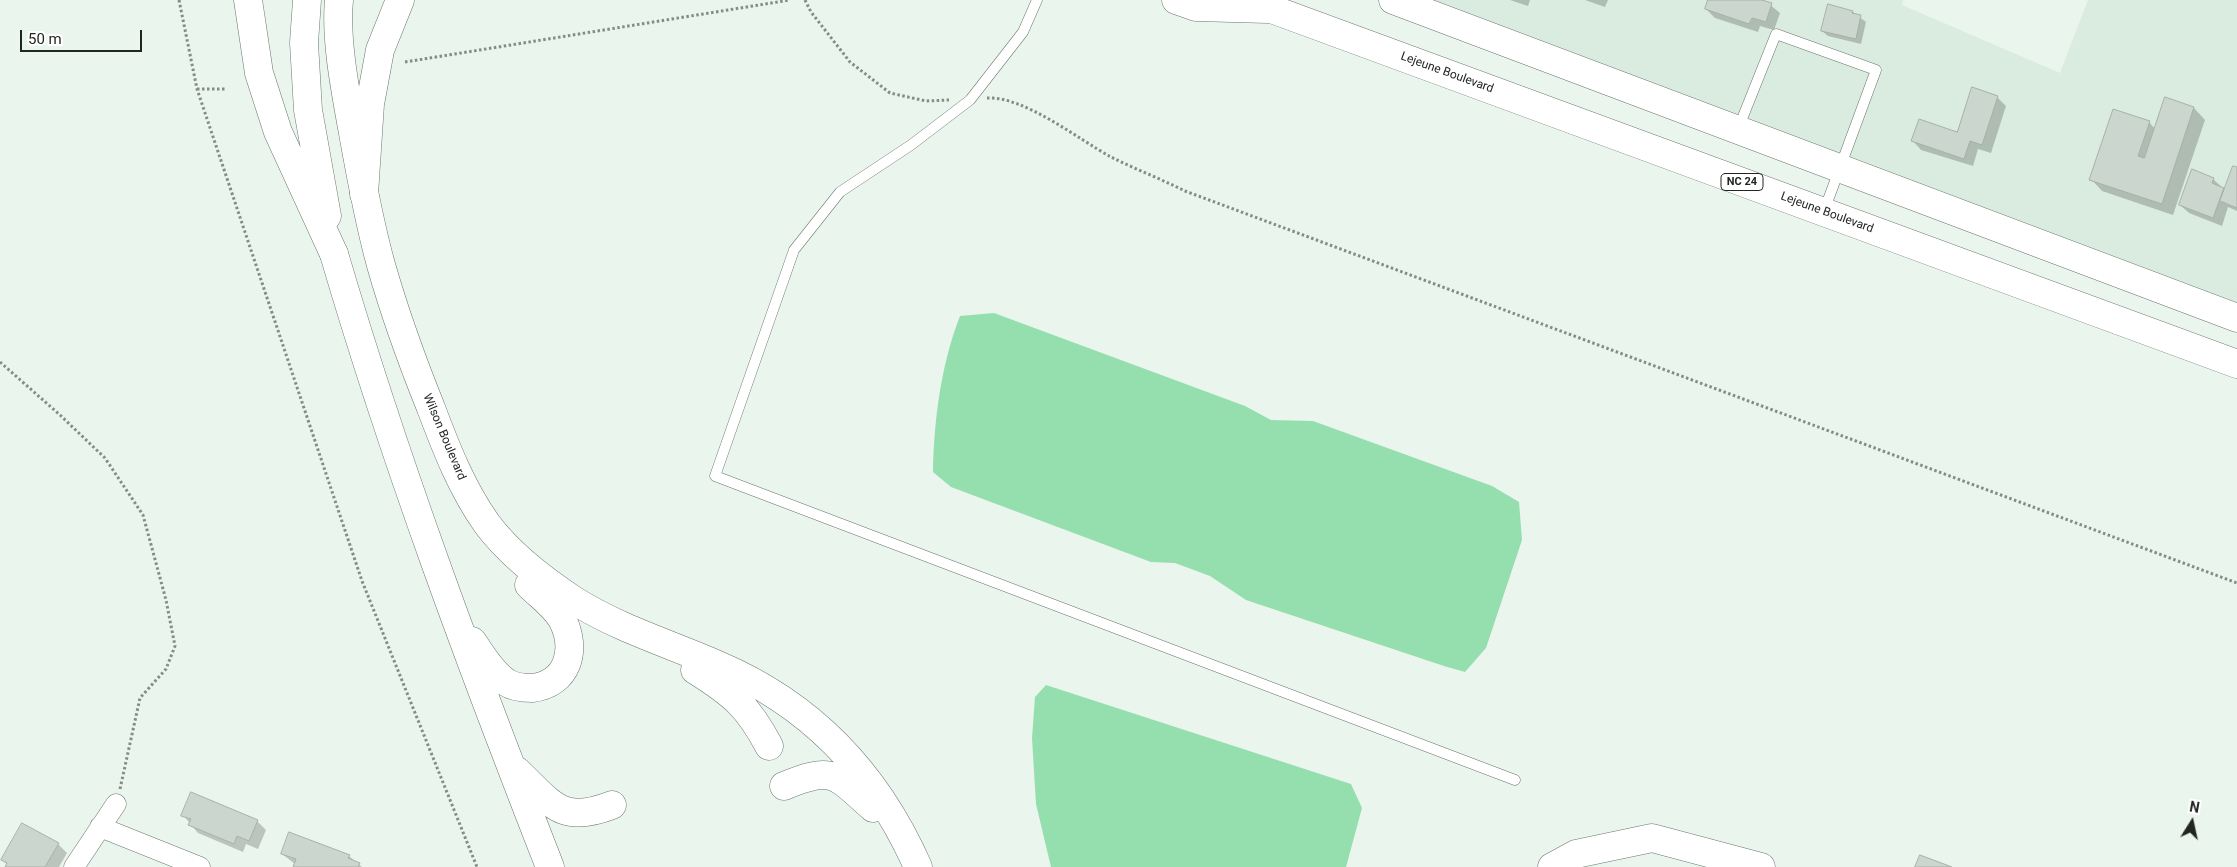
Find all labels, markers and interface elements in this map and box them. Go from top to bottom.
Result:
scale bar [22,20,145,52]
text: 50 m [28,30,62,48]
street label: Lejeune Boulevard [1399,50,1495,96]
road number: NC 24 [1721,173,1763,190]
street label: Lejeune Boulevard [1779,190,1875,236]
street label: Wilson Boulevard [419,392,469,482]
north arrow [2167,797,2217,847]
text: N [2188,798,2201,816]

